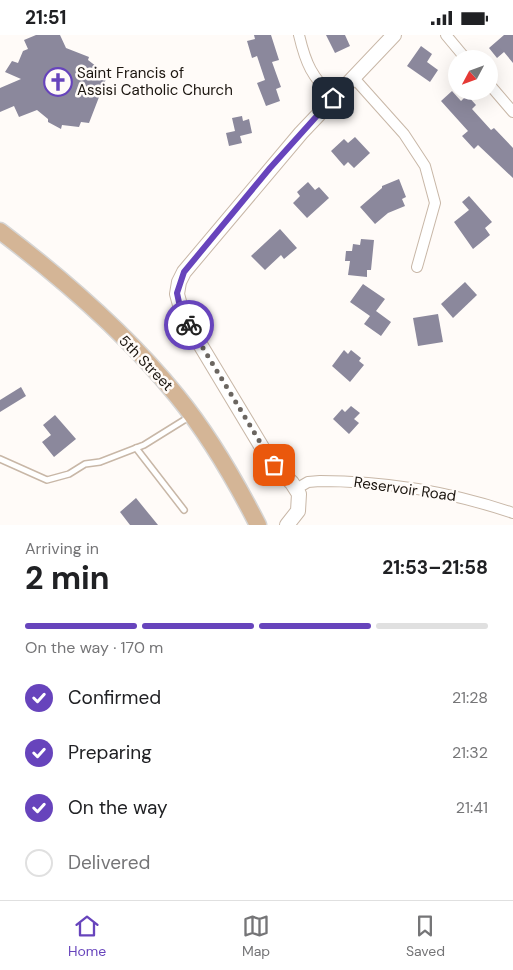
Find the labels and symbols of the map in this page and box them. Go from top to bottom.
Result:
north arrow [448,50,498,100]
place label: Saint Francis of Assisi Catholic Church [77,63,233,100]
church icon: Saint Francis of Assisi Catholic Church [43,67,73,97]
pin [312,77,354,119]
courier [164,300,214,350]
street label: 5th Street [114,331,178,395]
pin [253,444,295,486]
street label: Reservoir Road [353,472,457,506]

